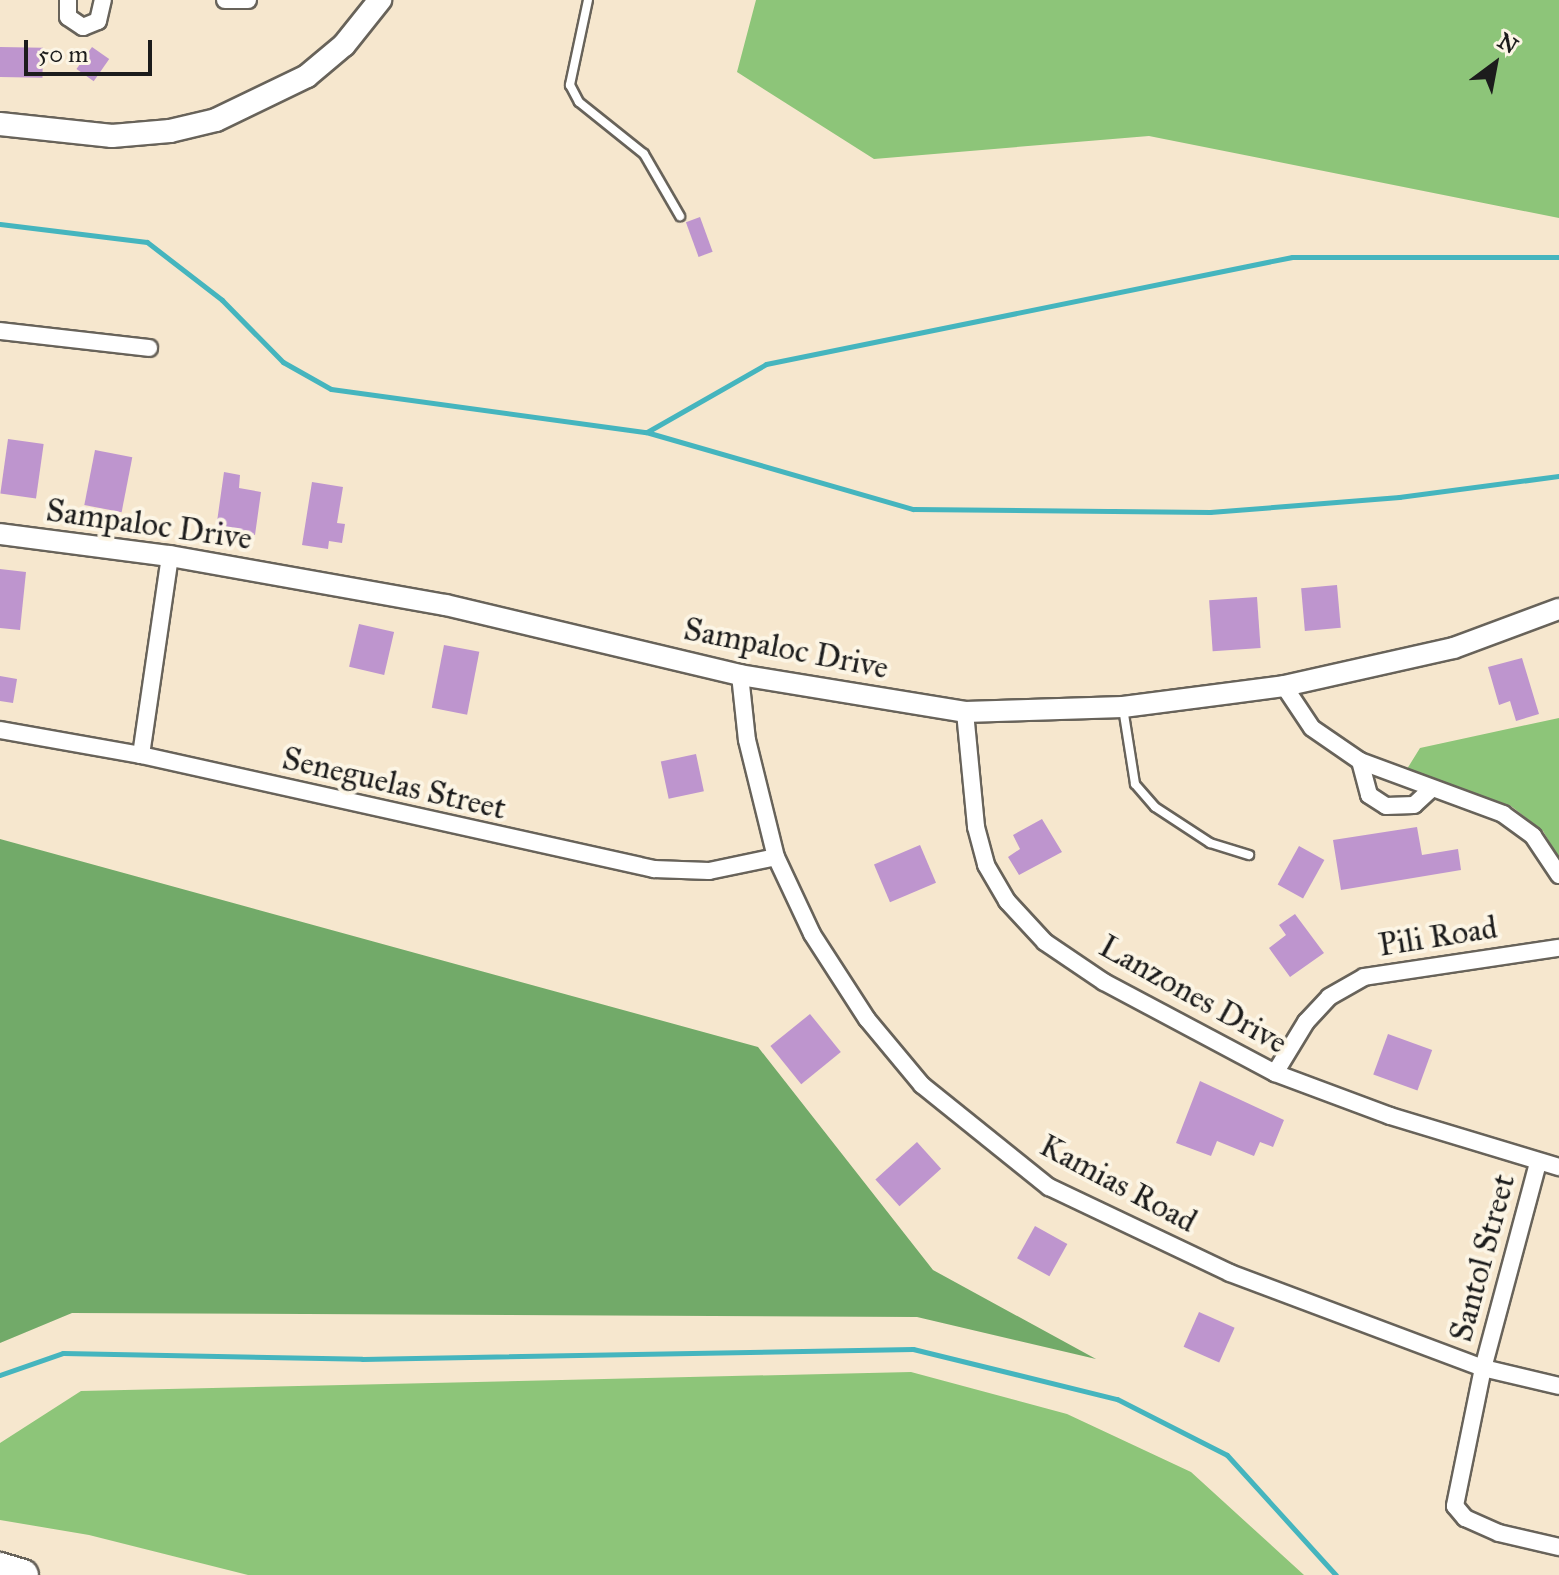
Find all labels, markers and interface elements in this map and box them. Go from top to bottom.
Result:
scale bar [28,24,156,74]
north arrow [1455,24,1535,104]
text: N [1493,27,1523,60]
text: 50 m [38,39,88,69]
street label: Sampaloc Drive [44,492,254,558]
street label: Sampaloc Drive [680,610,892,688]
street label: Seneguelas Street [278,740,510,828]
street label: Pili Road [1376,909,1500,965]
street label: Lanzones Drive [1092,928,1294,1062]
street label: Kamias Road [1033,1127,1203,1241]
street label: Santol Street [1442,1170,1524,1346]

